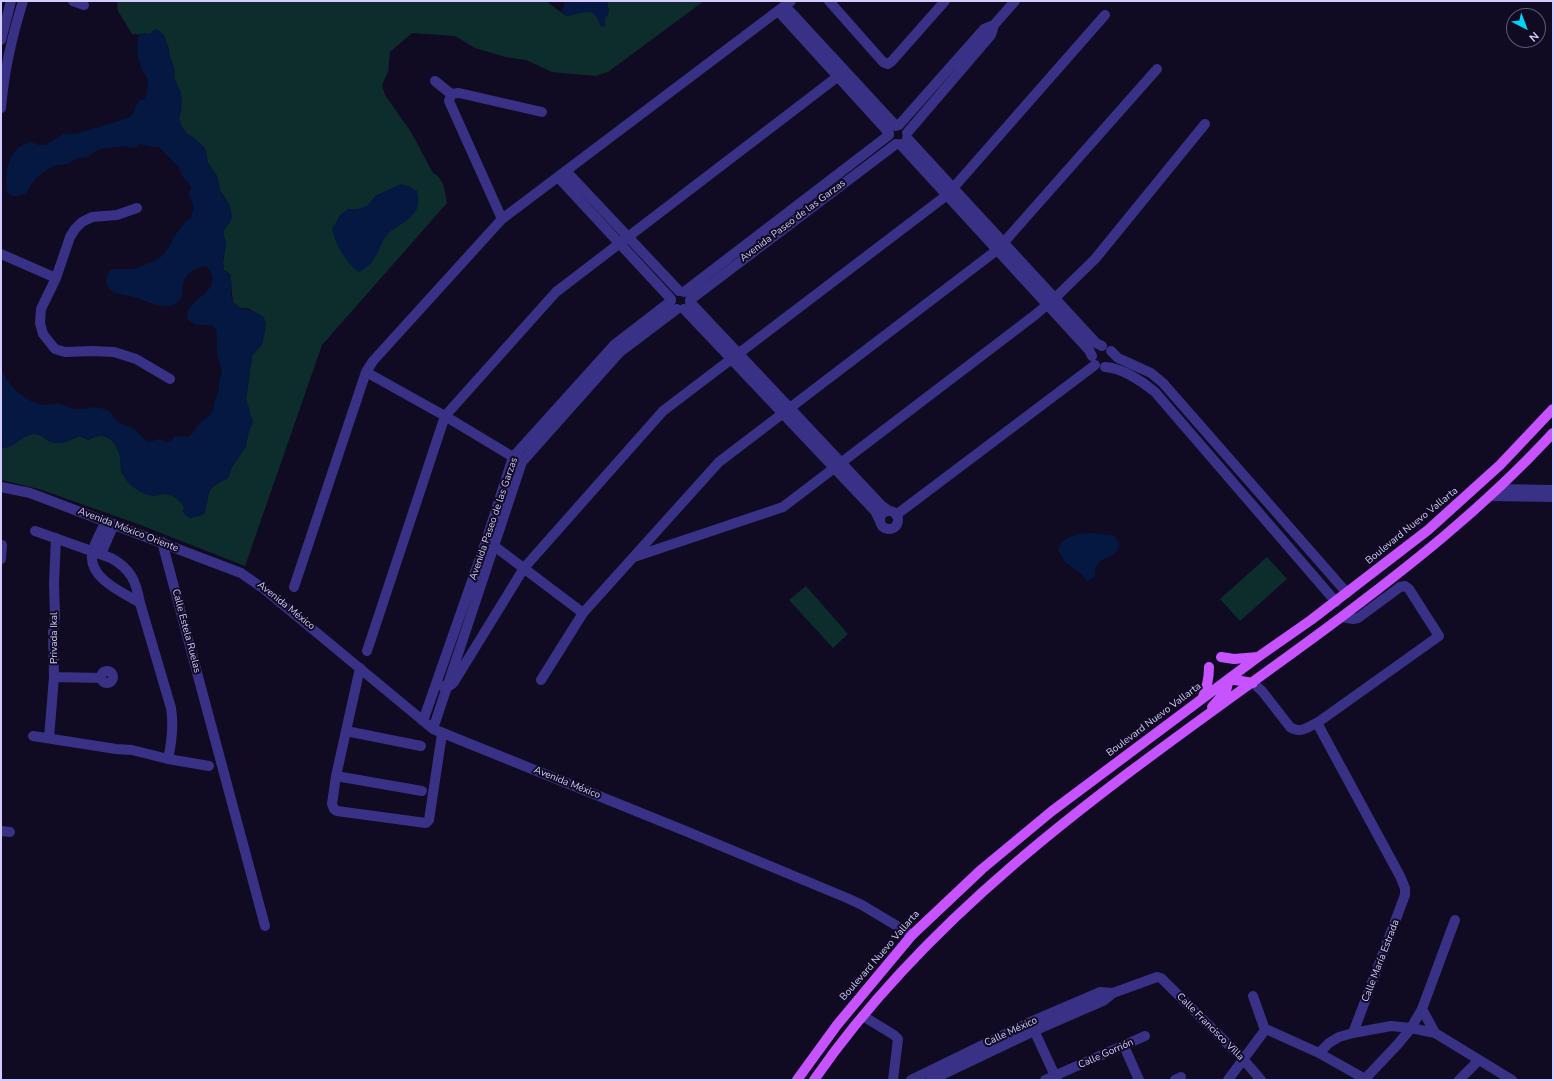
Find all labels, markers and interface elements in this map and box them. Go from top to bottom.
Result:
north arrow [1506,8,1546,48]
text: N [1526,28,1542,45]
street label: Avenida Paseo de las Garzas [738,177,848,265]
street label: Avenida Paseo de las Garzas [467,456,521,582]
street label: Boulevard Nuevo Vallarta [1363,485,1461,567]
street label: Avenida México Oriente [76,505,180,555]
street label: Avenida México [255,579,317,633]
street label: Calle Estela Ruelas [169,588,203,674]
street label: Privada Ikal [49,612,61,664]
street label: Boulevard Nuevo Vallarta [1104,681,1204,759]
street label: Avenida México [532,764,602,802]
street label: Boulevard Nuevo Vallarta [838,909,922,1003]
street label: Calle María Estrada [1360,918,1402,1004]
street label: Calle Francisco Villa [1174,991,1246,1063]
street label: Calle México [983,1014,1039,1050]
street label: Calle Gorrión [1077,1036,1135,1072]

